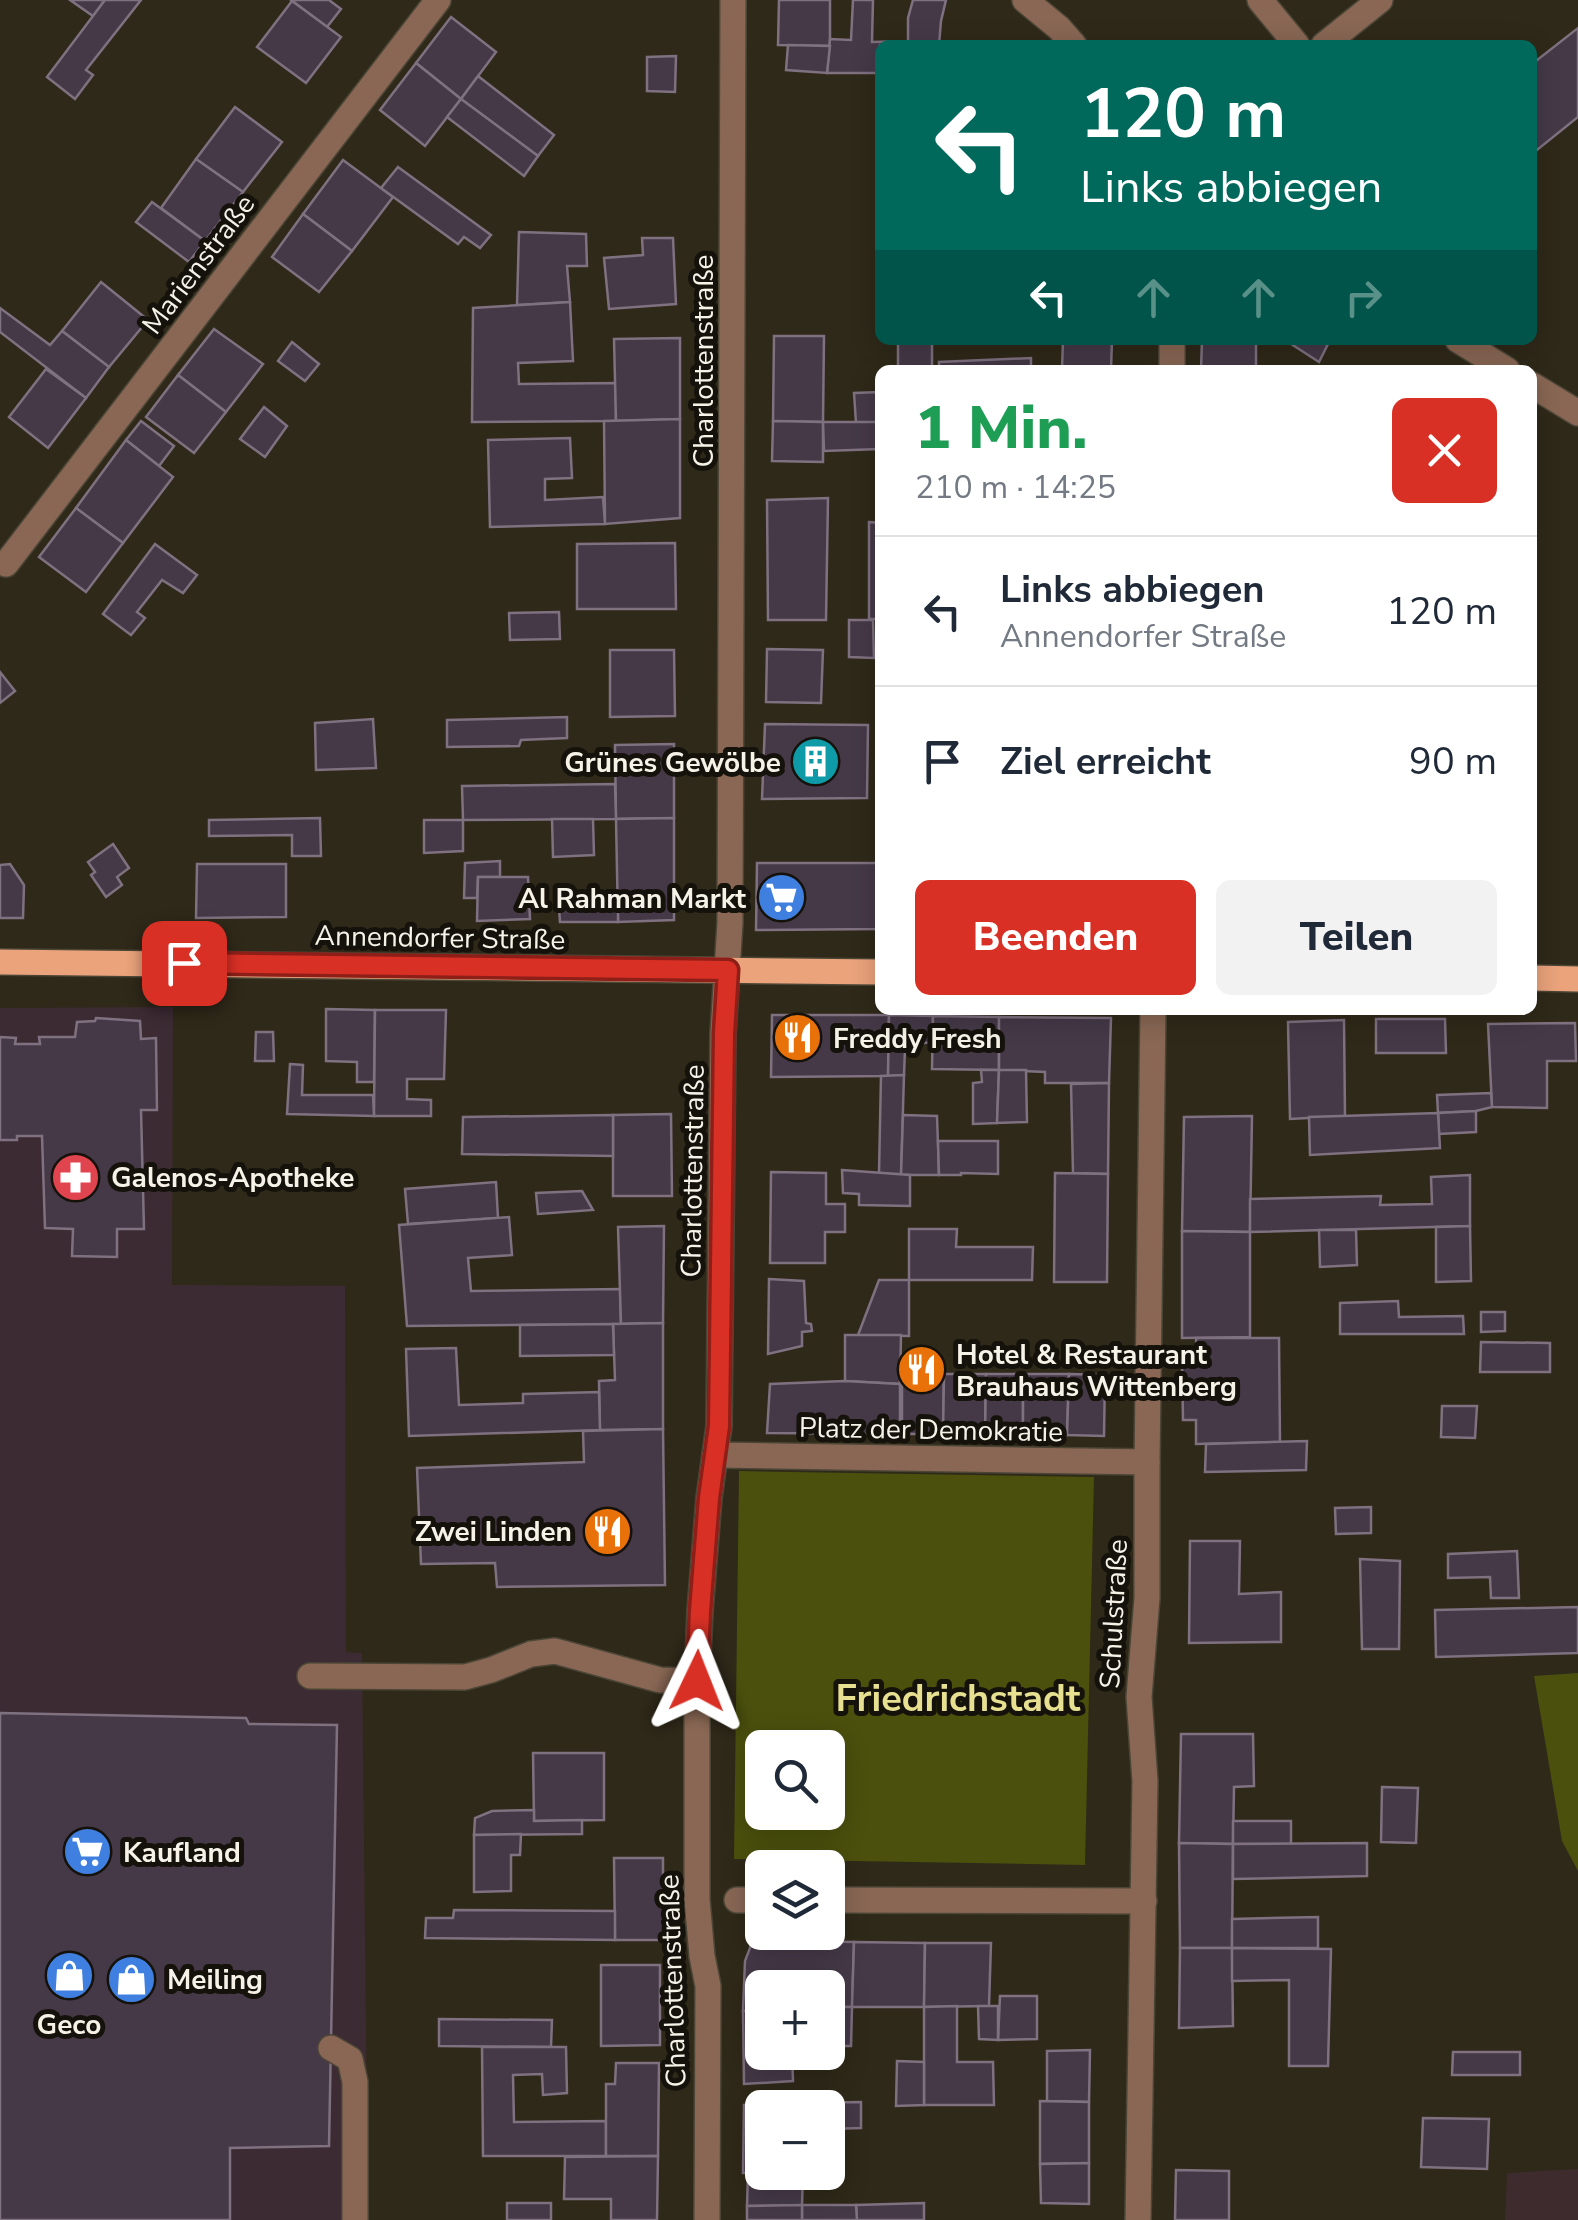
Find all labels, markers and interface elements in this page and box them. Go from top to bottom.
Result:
text: 120 m [1080,66,1286,162]
icon: left [915,80,1045,210]
text: Links abbiegen [1080,157,1382,218]
street label: Marienstraße [134,187,264,342]
street label: Charlottenstraße [685,254,723,468]
icon: left [1021,270,1076,325]
icon: ahead [1126,270,1181,325]
icon: ahead [1231,270,1286,325]
icon: right [1336,270,1391,325]
text: 1 Min. [915,387,1088,469]
button: close [1392,398,1497,503]
text: 210 m · 14:25 [915,466,1116,509]
text: Links abbiegen [1000,564,1265,615]
icon: left [915,584,970,639]
text: 120 m [1386,586,1497,637]
text: Annendorfer Straße [1000,615,1286,658]
icon: arrive [915,734,970,789]
building icon: Grünes Gewölbe [790,736,842,788]
text: Ziel erreicht [1000,736,1211,787]
text: 90 m [1409,736,1497,787]
place label: Grünes Gewölbe [564,744,781,782]
supermarket icon: Al Rahman Markt [755,872,807,924]
place label: Al Rahman Markt [518,880,746,918]
button: Beenden [915,880,1196,995]
button: Teilen [1216,880,1497,995]
street label: Annendorfer Straße [314,917,566,959]
pin [142,921,227,1006]
icon: arrive [157,936,212,991]
restaurant icon: Freddy Fresh [772,1012,824,1064]
place label: Freddy Fresh [833,1020,1002,1058]
street label: Charlottenstraße [672,1064,714,1278]
pharmacy icon: Galenos-Apotheke [50,1151,102,1203]
place label: Galenos-Apotheke [111,1159,355,1197]
place label: Hotel & Restaurant Brauhaus Wittenberg [956,1336,1237,1406]
restaurant icon: Hotel & Restaurant Brauhaus Wittenberg [895,1344,947,1396]
street label: Platz der Demokratie [798,1409,1063,1451]
restaurant icon: Zwei Linden [581,1505,633,1557]
place label: Zwei Linden [415,1513,572,1551]
street label: Schulstraße [1091,1538,1137,1690]
position arrow [645,1629,749,1733]
district label: Friedrichstadt [836,1673,1081,1724]
map controls [745,1730,845,2190]
button: search [745,1730,845,1830]
supermarket icon: Kaufland [62,1826,114,1878]
place label: Kaufland [123,1834,241,1872]
button: layers [745,1850,845,1950]
street label: Charlottenstraße [650,1874,696,2088]
shop icon: Geco [43,1950,95,2002]
shop icon: Meiling [106,1953,158,2005]
place label: Meiling [167,1961,263,1999]
button: + [745,1970,845,2070]
place label: Geco [37,2006,101,2044]
button: − [745,2090,845,2190]

